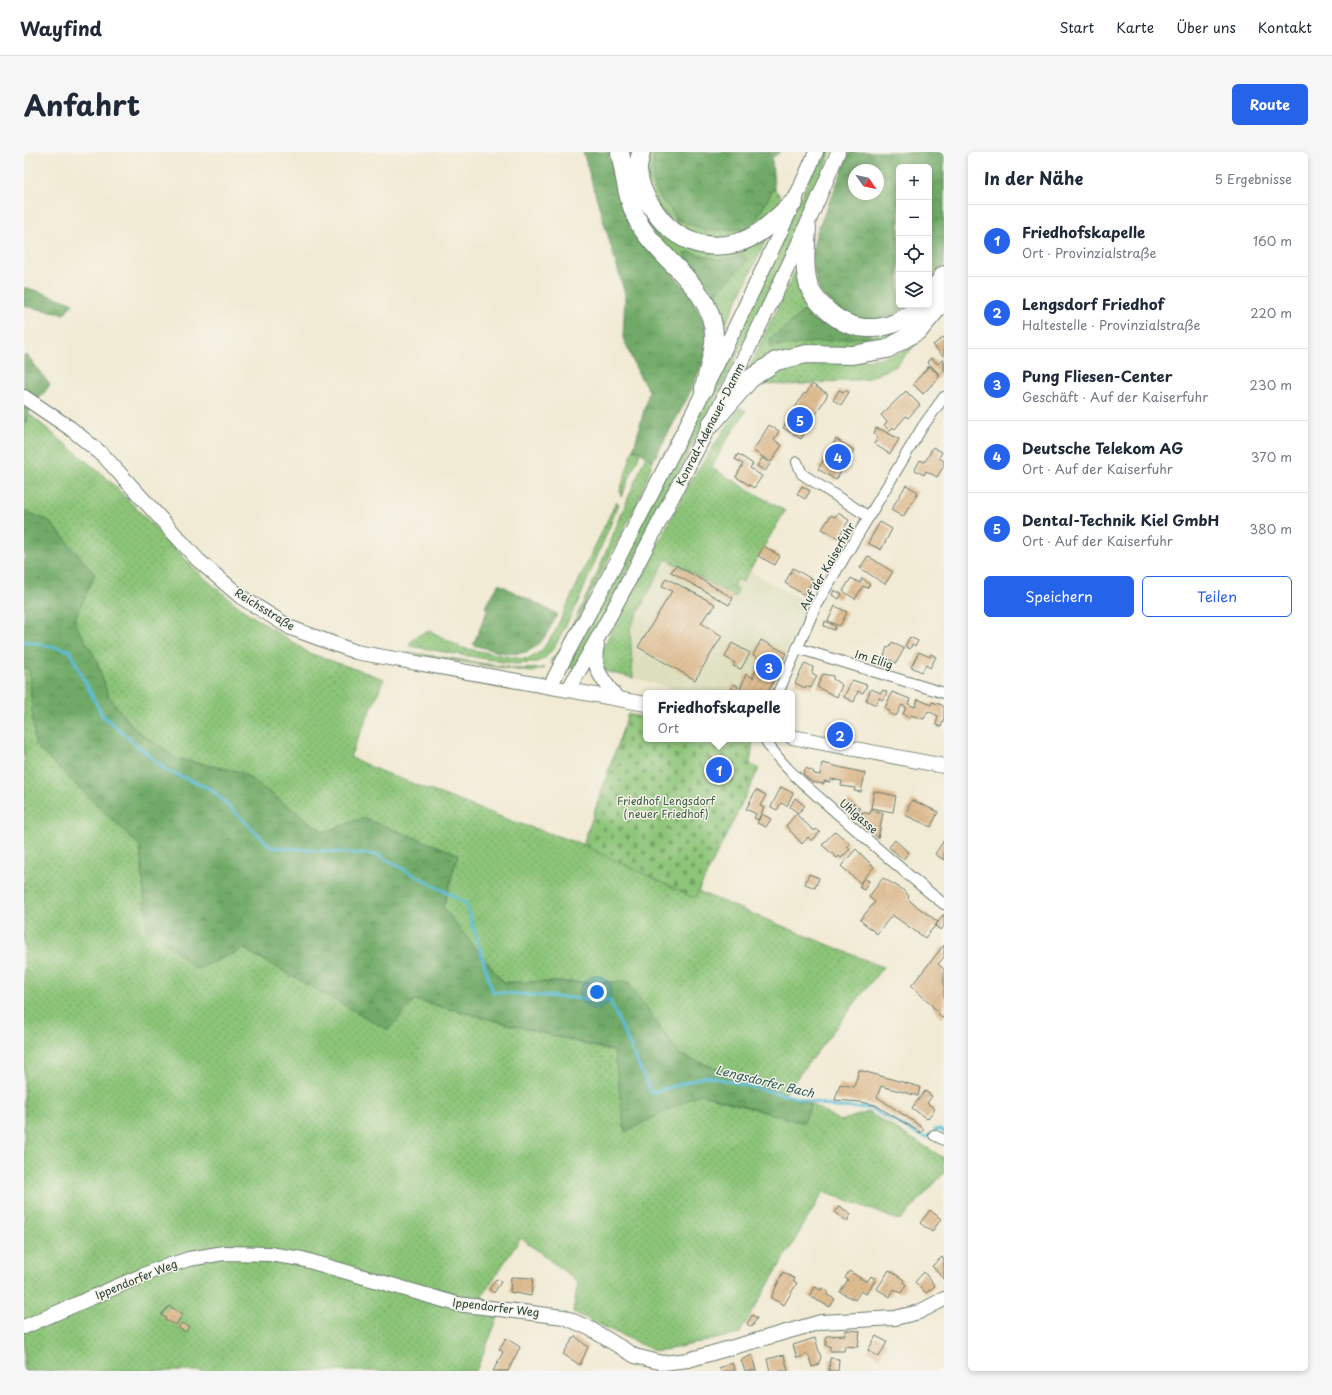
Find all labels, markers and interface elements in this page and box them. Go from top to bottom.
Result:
text: Wayfind [20,14,102,42]
text: Start [1059,17,1094,38]
text: Karte [1116,17,1154,38]
text: Über uns [1176,17,1236,38]
text: Kontakt [1258,17,1312,38]
text: Anfahrt [24,83,140,126]
button: Route [1232,84,1308,125]
north arrow [848,164,884,200]
map controls [896,164,932,308]
button: + [896,164,932,200]
text: In der Nähe [984,165,1083,191]
text: 5 Ergebnisse [1215,169,1292,188]
button: − [896,200,932,236]
text: Friedhofskapelle [1022,220,1145,243]
text: 1 [994,231,1000,250]
text: 160 m [1253,231,1292,250]
button: locate [896,236,932,272]
text: Ort · Provinzialstraße [1022,243,1156,262]
button: layers [896,272,932,308]
text: Lengsdorf Friedhof [1022,292,1164,315]
text: 2 [992,303,1002,322]
text: 220 m [1250,303,1292,322]
text: Haltestelle · Provinzialstraße [1022,315,1200,334]
street label: Konrad-Adenauer-Damm [672,360,748,488]
text: Pung Fliesen-Center [1022,364,1173,387]
text: 3 [993,375,1001,394]
text: 230 m [1250,375,1292,394]
text: Geschäft · Auf der Kaiserfuhr [1022,387,1208,406]
pin: 5 [787,405,813,435]
text: Deutsche Telekom AG [1022,436,1183,459]
pin: 4 [825,442,851,472]
text: 4 [993,447,1001,466]
text: 370 m [1251,447,1292,466]
text: Ort · Auf der Kaiserfuhr [1022,459,1173,478]
text: Dental-Technik Kiel GmbH [1022,508,1219,531]
street label: Auf der Kaiserfuhr [795,518,859,613]
text: 5 [993,519,1001,538]
text: 380 m [1249,519,1292,538]
text: Ort · Auf der Kaiserfuhr [1022,531,1173,550]
button: Speichern [984,576,1134,617]
button: Teilen [1142,576,1292,617]
street label: Reichsstraße [232,584,298,634]
street label: Im Ellig [853,645,895,673]
pin: 3 [756,652,782,682]
popup [643,690,795,742]
text: Friedhofskapelle [657,695,781,718]
text: Ort [657,718,679,737]
pin: 2 [827,720,853,750]
pin: 1 [706,755,732,785]
park label: Friedhof Lengsdorf (neuer Friedhof) [617,792,716,822]
street label: Uhlgasse [836,794,882,838]
your location [587,982,607,1002]
water label: Lengsdorfer Bach [714,1060,817,1102]
street label: Ippendorfer Weg [92,1255,180,1303]
street label: Ippendorfer Weg [452,1293,540,1321]

